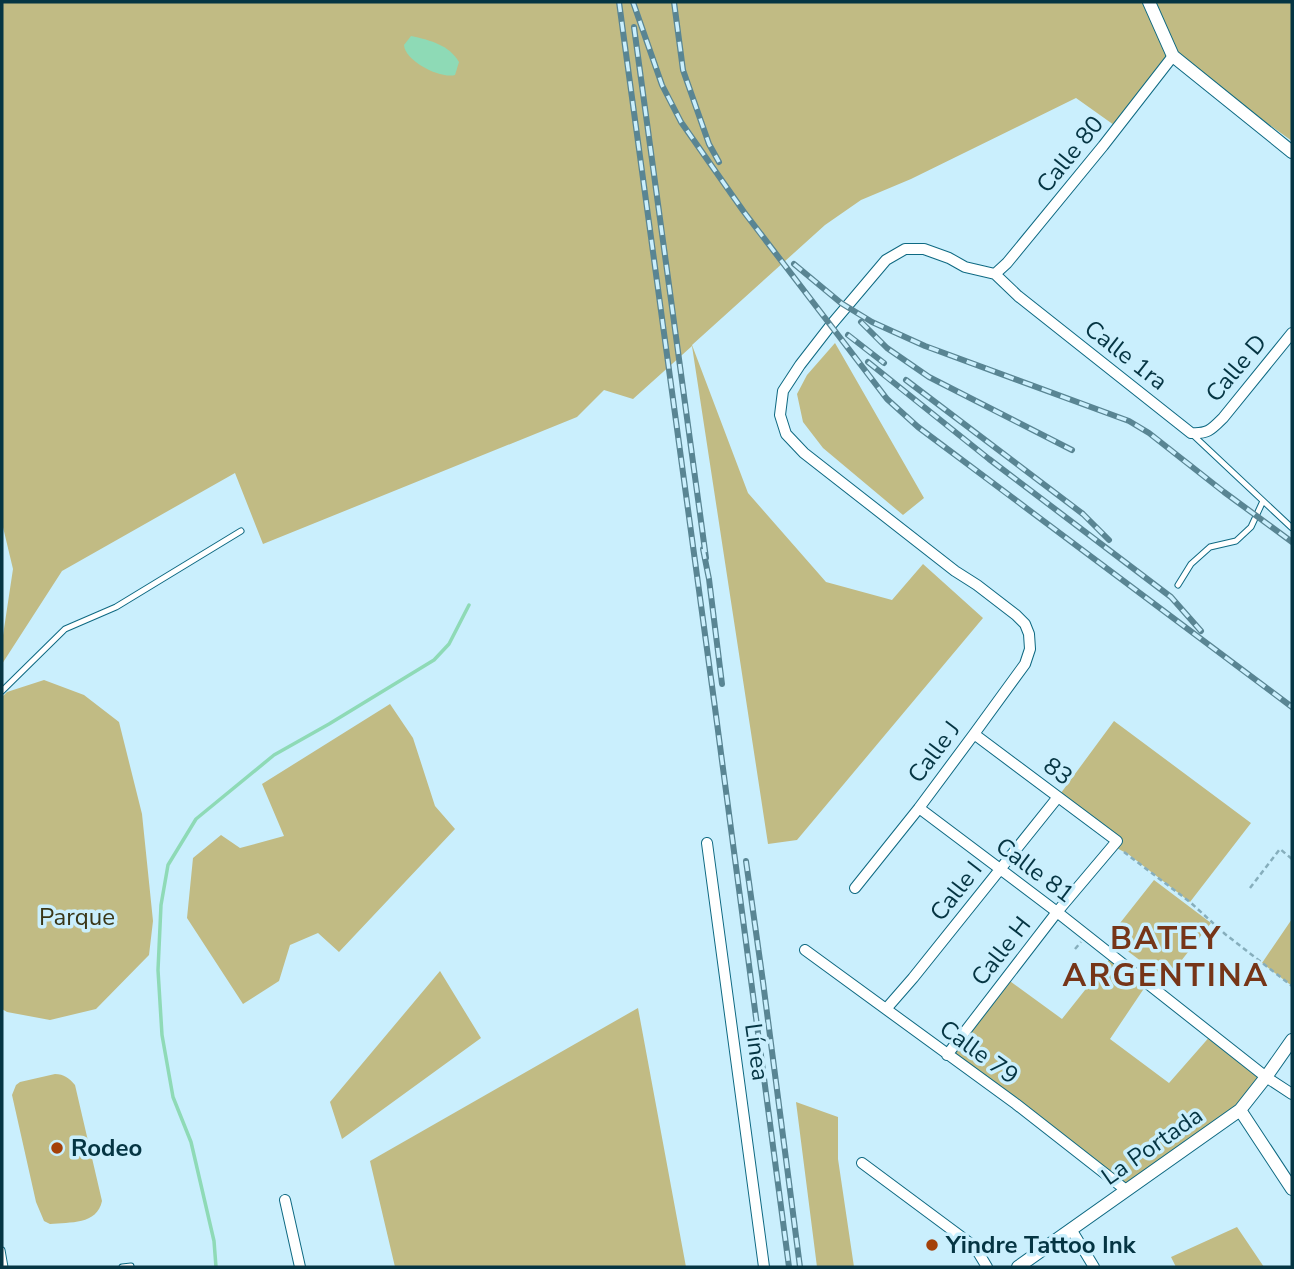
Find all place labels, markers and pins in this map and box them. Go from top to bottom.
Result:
place label: Rodeo [71,1132,142,1164]
marker: Rodeo [49,1140,65,1156]
place label: Yindre Tattoo Ink [945,1229,1137,1261]
marker: Yindre Tattoo Ink [924,1237,940,1253]

